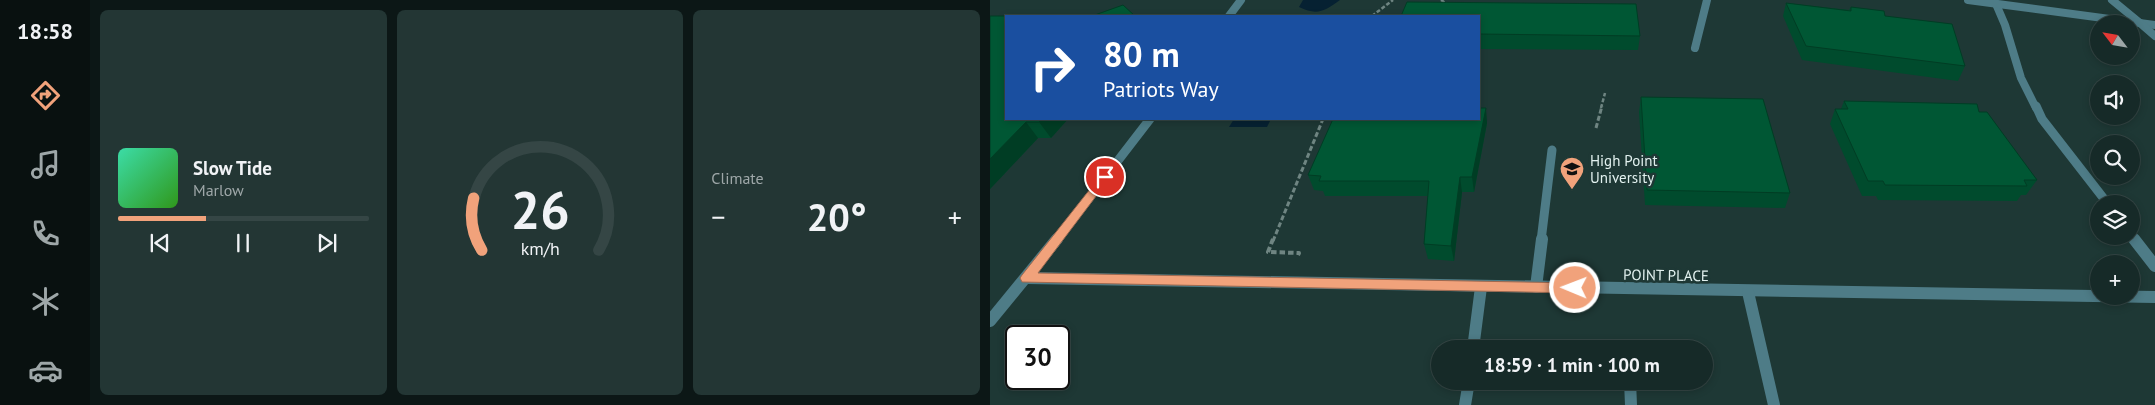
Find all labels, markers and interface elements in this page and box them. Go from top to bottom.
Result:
north arrow [2090,15,2140,65]
map controls [2090,15,2140,305]
text: 18:58 [17,17,73,45]
text: 80 m [1103,31,1180,77]
icon: right [1020,35,1085,100]
text: Patriots Way [1103,75,1219,103]
button: sound [2090,75,2140,125]
icon: directions [28,78,63,113]
button: search [2090,135,2140,185]
icon: music [28,147,63,182]
place label: High Point University [1590,151,1658,187]
text: Slow Tide [193,156,272,180]
pin [1084,156,1126,198]
school or university icon: High Point University [1559,156,1585,190]
icon: arrive [1091,163,1119,191]
text: Climate [711,168,764,188]
text: 26 [511,176,569,243]
text: Marlow [193,180,244,200]
text: 20° [807,192,867,241]
button: layers [2090,195,2140,245]
text: − [711,198,725,235]
text: + [948,198,962,235]
icon: phone [28,216,63,251]
icon: previous [146,229,174,257]
icon: pause [229,229,257,257]
icon: next [313,229,341,257]
text: km/h [520,237,560,260]
button: + [2090,255,2140,305]
position arrow [1548,261,1600,313]
street label: POINT PLACE [1623,265,1709,285]
icon: climate [28,284,63,319]
speed limit sign: 30 [1005,325,1070,390]
icon: car [28,353,63,388]
text: 18:59 · 1 min · 100 m [1484,353,1660,377]

